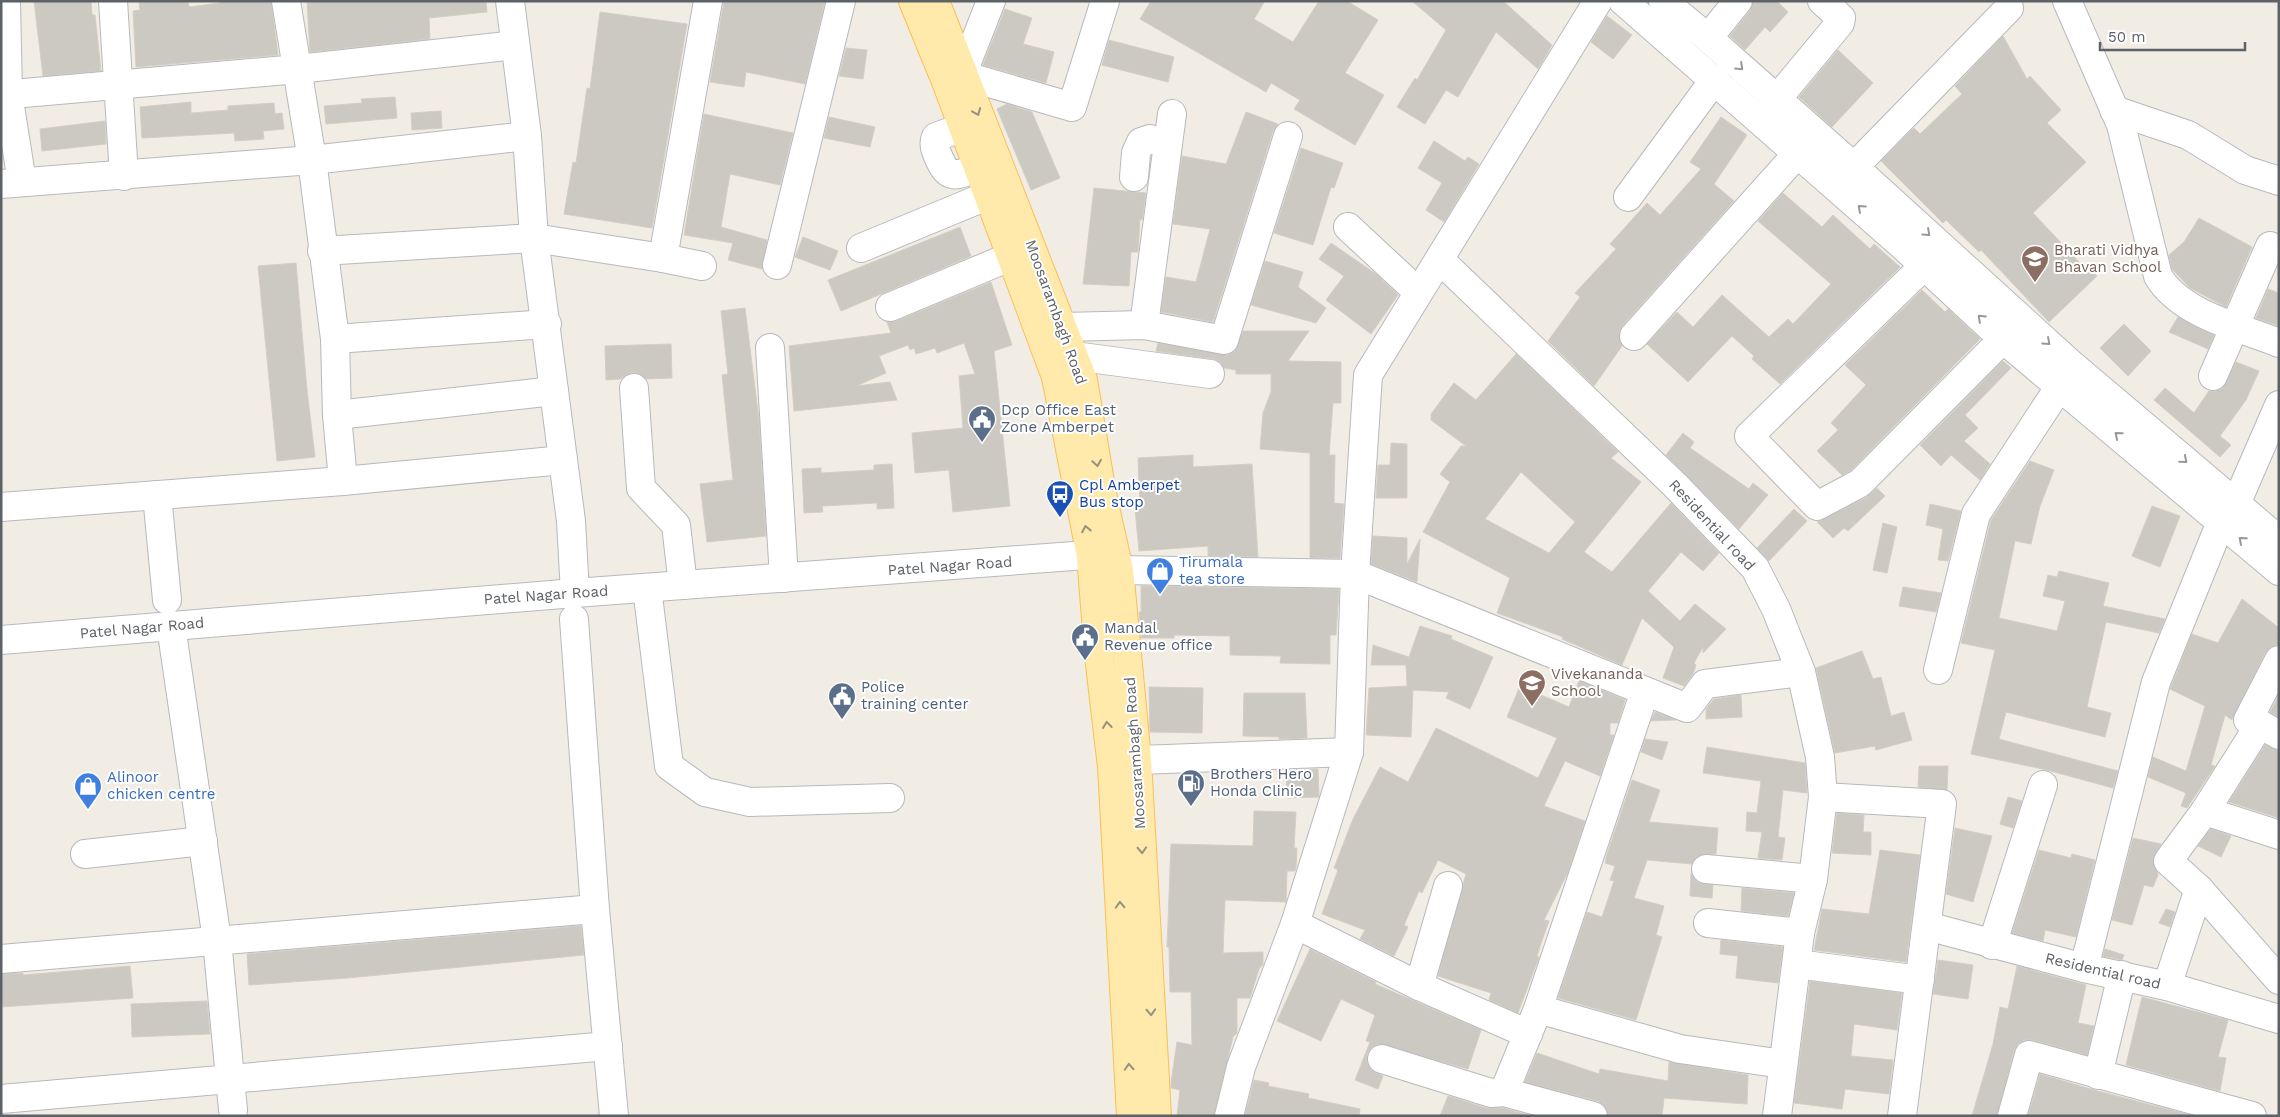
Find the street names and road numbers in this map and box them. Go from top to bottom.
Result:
street label: Moosarambagh Road [1021,237,1091,387]
street label: Residential road [1665,476,1759,574]
street label: Patel Nagar Road [887,553,1013,579]
street label: Patel Nagar Road [483,582,609,608]
street label: Patel Nagar Road [79,614,205,642]
street label: Moosarambagh Road [1121,676,1149,830]
street label: Residential road [2043,949,2163,993]

